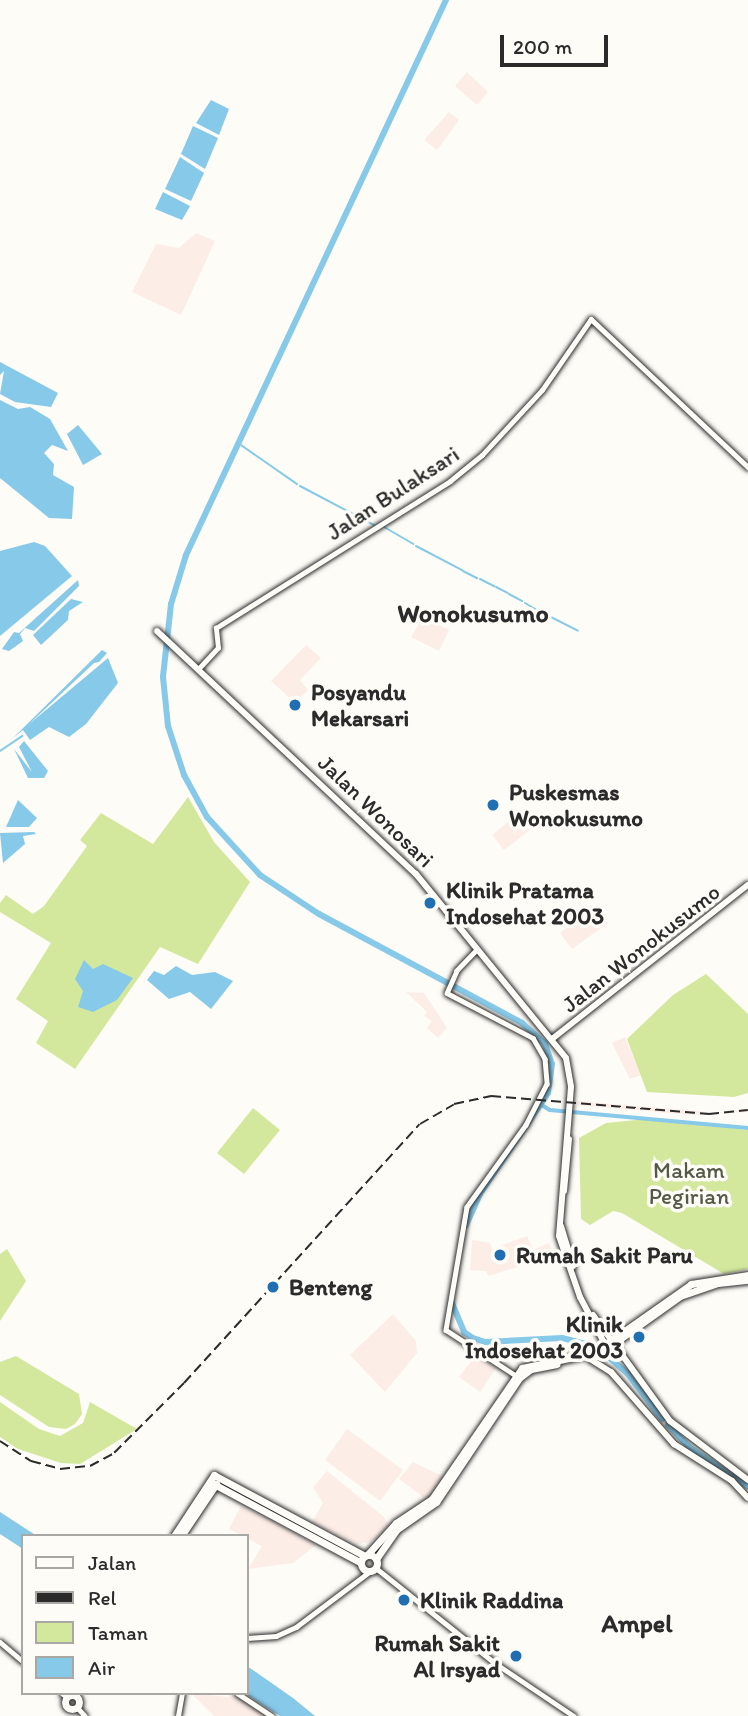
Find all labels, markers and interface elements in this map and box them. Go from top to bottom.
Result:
scale bar [503,21,612,65]
text: 200 m [513,34,572,59]
street label: Jalan Bulaksari [322,440,464,546]
district label: Wonokusumo [397,598,549,630]
place label: Posyandu Mekarsari [311,678,409,732]
marker: Posyandu Mekarsari [285,695,305,715]
street label: Jalan Wonosari [312,749,440,873]
place label: Puskesmas Wonokusumo [509,778,643,832]
marker: Puskesmas Wonokusumo [483,795,503,815]
place label: Klinik Pratama Indosehat 2003 [446,876,604,930]
street label: Jalan Wonokusumo [557,878,725,1018]
marker: Klinik Pratama Indosehat 2003 [420,893,440,913]
park label: Makam Pegirian [649,1156,729,1210]
place label: Rumah Sakit Paru [516,1241,693,1269]
marker: Rumah Sakit Paru [490,1245,510,1265]
place label: Benteng [289,1273,372,1301]
marker: Benteng [263,1277,283,1297]
place label: Klinik Indosehat 2003 [465,1310,623,1364]
marker: Klinik Indosehat 2003 [629,1327,649,1347]
legend [21,1534,248,1695]
text: Jalan [88,1550,136,1575]
text: Rel [88,1585,117,1610]
place label: Klinik Raddina [420,1586,564,1614]
marker: Klinik Raddina [394,1590,414,1610]
district label: Ampel [601,1608,673,1640]
text: Taman [88,1620,148,1645]
place label: Rumah Sakit Al Irsyad [375,1629,500,1683]
marker: Rumah Sakit Al Irsyad [506,1646,526,1666]
text: Air [88,1655,115,1680]

